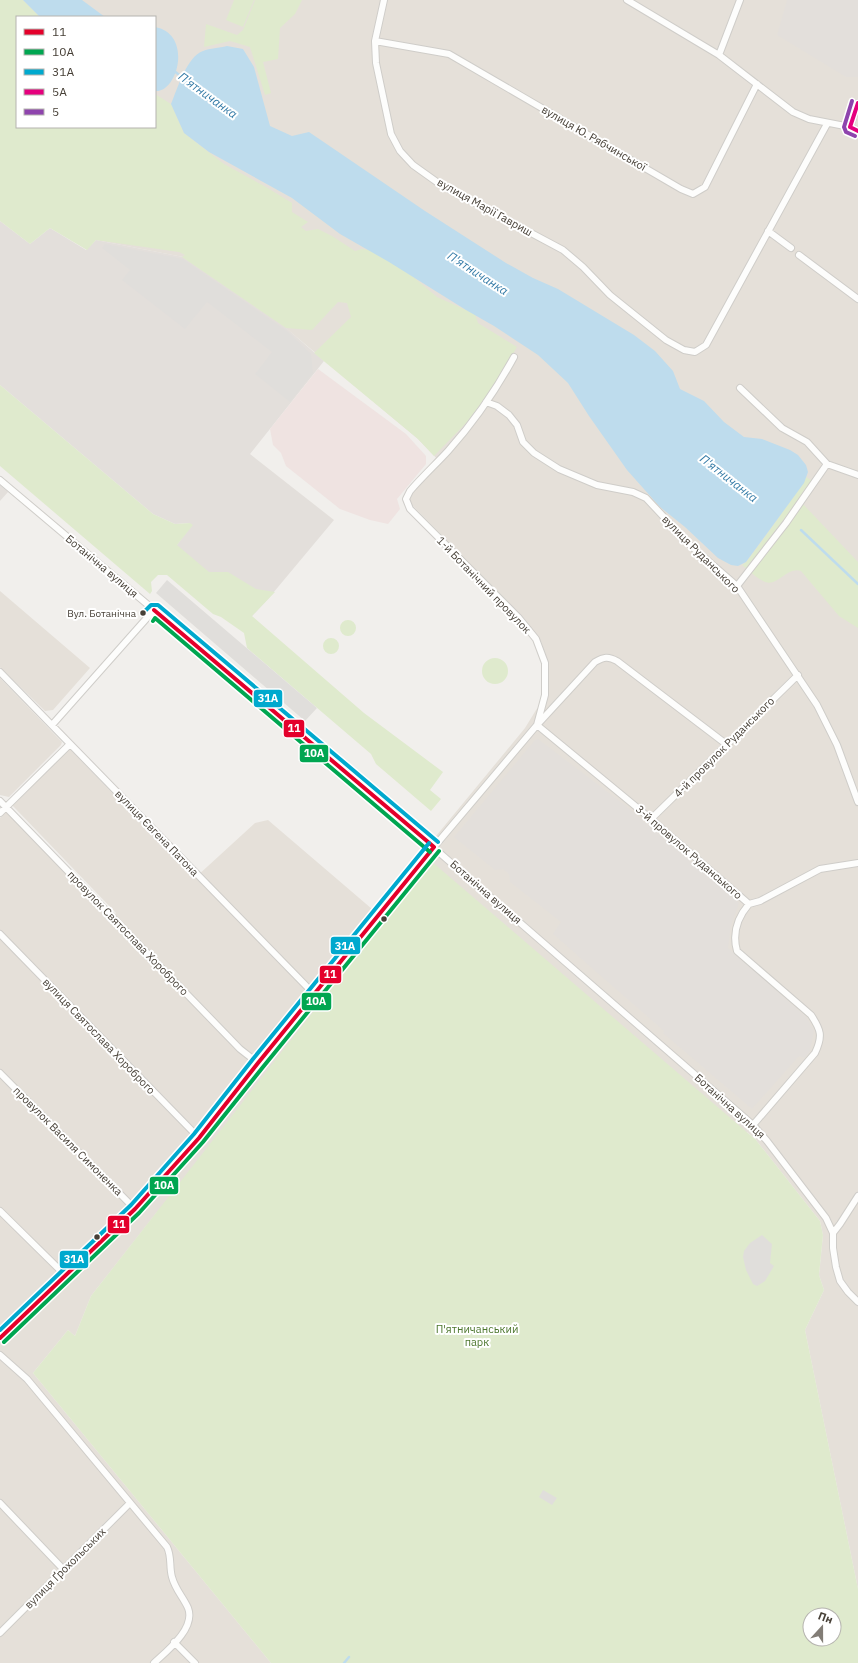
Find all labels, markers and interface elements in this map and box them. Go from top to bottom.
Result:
legend [16,16,156,128]
text: 11 [52,24,66,39]
text: 10А [52,44,74,59]
text: 31А [52,64,74,79]
water label: П'ятничанка [176,69,240,121]
text: 5А [52,84,67,99]
street label: вулиця Ю. Рябчинської [539,102,649,174]
text: 5 [52,104,59,119]
street label: вулиця Марії Гавриш [435,175,535,239]
water label: П'ятничанка [445,248,511,298]
water label: П'ятничанка [697,451,761,505]
street label: вулиця Руданського [659,512,743,596]
street label: Ботанічна вулиця [63,532,141,600]
street label: 1-й Ботанічний провулок [434,533,534,637]
place label: Вул. Ботанічна [67,607,137,620]
marker: Вул. Ботанічна [138,608,148,618]
line badge: 31А [253,689,283,708]
text: 31А [258,691,279,705]
street label: 4-й провулок Руданського [671,694,777,800]
line badge: 11 [283,719,305,738]
text: 11 [287,721,301,735]
line badge: 10А [299,744,329,763]
text: 10А [304,746,325,760]
street label: вулиця Євгена Патона [112,787,202,879]
street label: 3-й провулок Руданського [633,802,745,902]
street label: Ботанічна вулиця [447,857,525,927]
street label: провулок Святослава Хороброго [65,868,191,998]
unlabelled marker [379,914,389,924]
line badge: 31А [330,936,361,955]
text: 31А [335,939,356,953]
line badge: 11 [319,965,342,984]
text: 11 [323,967,337,981]
street label: вулиця Святослава Хороброго [40,975,158,1097]
line badge: 10А [301,992,332,1011]
text: 10А [306,994,327,1008]
street label: Ботанічна вулиця [692,1071,768,1141]
street label: провулок Василя Симоненка [10,1083,126,1199]
line badge: 10А [149,1176,179,1195]
text: 10А [154,1178,175,1192]
line badge: 11 [107,1215,130,1234]
text: 11 [112,1217,126,1231]
unlabelled marker [92,1232,102,1242]
line badge: 31А [59,1250,89,1269]
text: 31А [64,1252,85,1266]
park label: П'ятничанський парк [436,1322,518,1349]
street label: вулиця Ґрохольських [21,1524,109,1612]
north arrow [802,1607,842,1647]
text: Пн [816,1609,835,1627]

